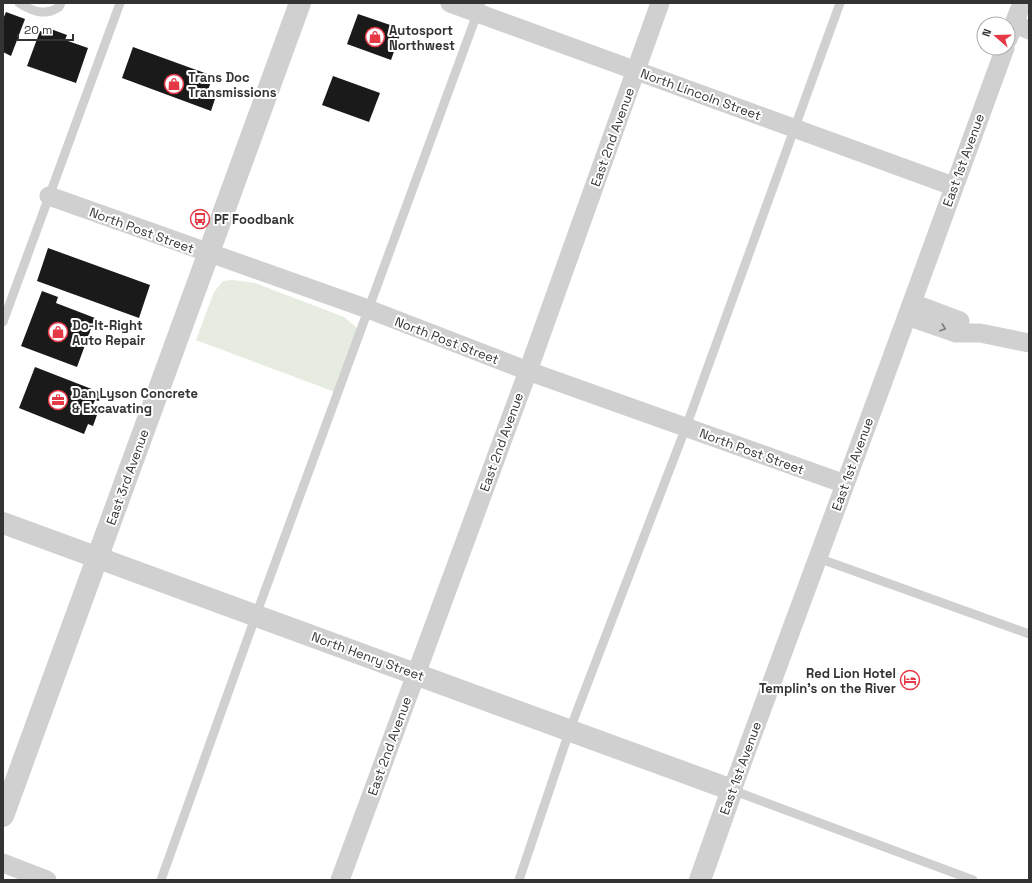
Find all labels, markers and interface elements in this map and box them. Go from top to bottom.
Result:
scale bar [18,16,73,42]
north arrow [976,16,1016,56]
text: 20 m [24,22,52,38]
place label: Autosport Northwest [389,22,455,54]
shop icon: Autosport Northwest [364,26,386,48]
text: N [979,27,994,38]
street label: North Lincoln Street [638,65,763,124]
place label: Trans Doc Transmissions [188,69,277,101]
shop icon: Trans Doc Transmissions [163,73,185,95]
street label: East 2nd Avenue [587,85,638,189]
street label: East 1st Avenue [939,111,988,209]
street label: North Post Street [87,204,197,257]
bus stop icon: PF Foodbank [189,208,211,230]
place label: PF Foodbank [214,211,295,228]
street label: North Post Street [392,313,501,368]
place label: Do-It-Right Auto Repair [72,317,145,349]
shop icon: Do-It-Right Auto Repair [47,321,69,343]
one-way arrow [939,323,946,332]
place label: Dan Lyson Concrete & Excavating [72,385,198,417]
office icon: Dan Lyson Concrete & Excavating [47,389,69,411]
street label: East 2nd Avenue [476,390,527,494]
street label: East 1st Avenue [828,415,877,513]
street label: North Post Street [697,425,807,478]
street label: East 3rd Avenue [102,427,153,527]
street label: North Henry Street [309,628,427,685]
place label: Red Lion Hotel Templin's on the River [759,665,896,697]
hotel icon: Red Lion Hotel Templin's on the River [899,669,921,691]
street label: East 2nd Avenue [364,694,415,798]
street label: East 1st Avenue [716,719,765,817]

